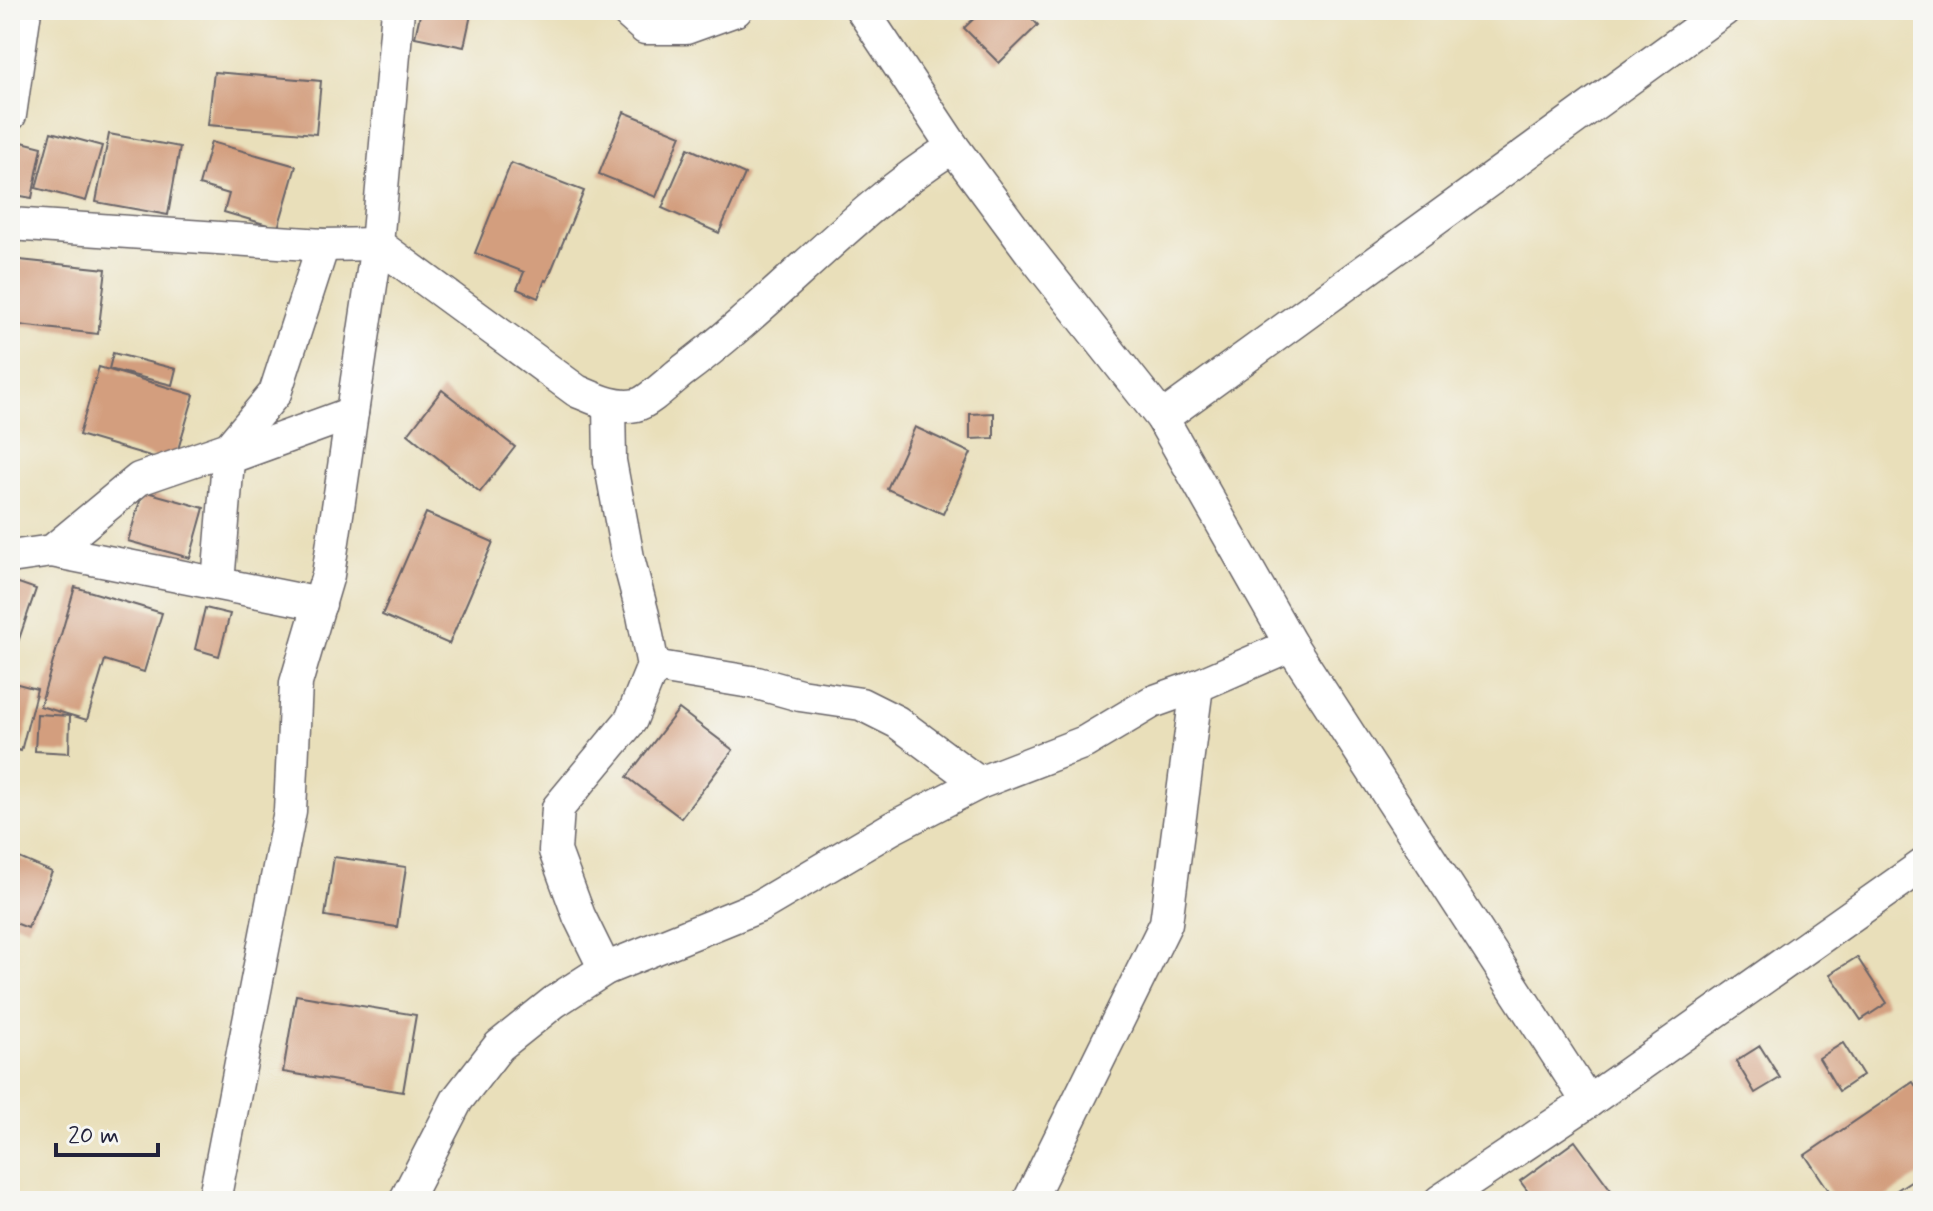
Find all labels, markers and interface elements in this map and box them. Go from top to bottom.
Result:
scale bar [56,1107,158,1157]
text: 20 m [68,1121,119,1152]

